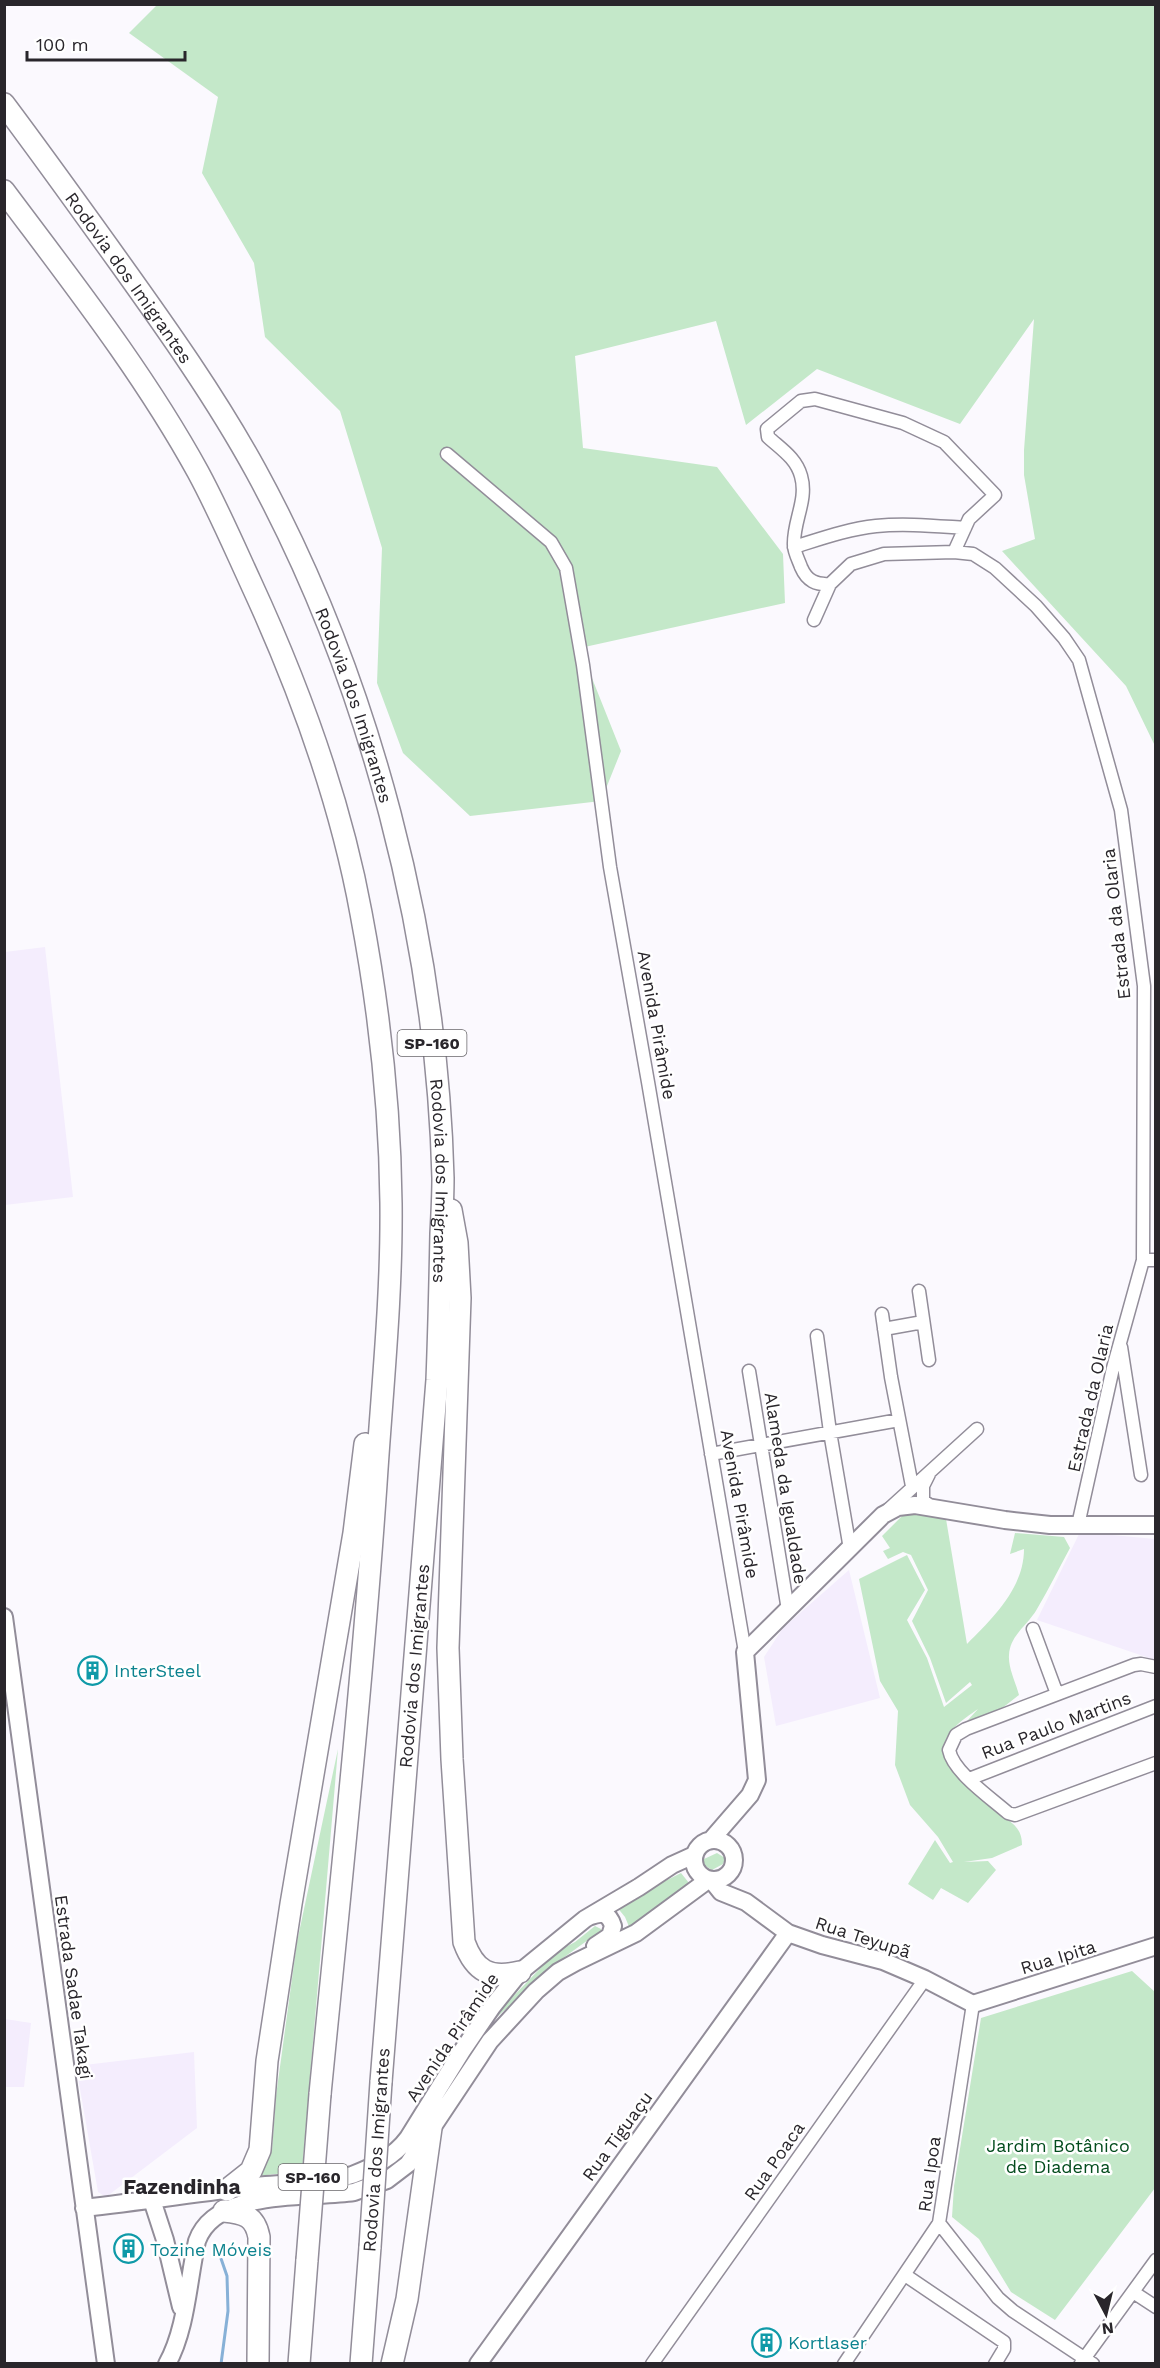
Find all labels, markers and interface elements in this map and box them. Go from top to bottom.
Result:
scale bar [27,24,184,62]
text: 100 m [36,34,89,55]
street label: Rodovia dos Imigrantes [61,188,197,367]
street label: Rodovia dos Imigrantes [312,604,397,805]
street label: Estrada da Olaria [1098,847,1134,1001]
street label: Avenida Pirâmide [634,949,680,1101]
road number: SP-160 [398,1030,466,1056]
street label: Rodovia dos Imigrantes [427,1078,454,1283]
street label: Estrada da Olaria [1063,1322,1117,1474]
street label: Alameda da Igualdade [760,1390,812,1586]
street label: Avenida Pirâmide [717,1428,763,1580]
street label: Rodovia dos Imigrantes [395,1563,433,1769]
building icon: InterSteel [77,1654,109,1686]
place label: InterSteel [114,1660,201,1681]
street label: Rua Paulo Martins [978,1687,1134,1763]
street label: Estrada Sadae Takagi [51,1894,97,2080]
street label: Rua Teyupã [813,1912,913,1962]
street label: Rua Ipita [1018,1936,1098,1978]
street label: Avenida Pirâmide [401,1969,503,2105]
street label: Rodovia dos Imigrantes [358,2047,394,2253]
street label: Rua Tiguaçu [577,2087,657,2185]
street label: Rua Poaca [739,2118,809,2204]
street label: Rua Ipoa [913,2135,945,2213]
park label: Jardim Botânico de Diadema [986,2135,1130,2177]
road number: SP-160 [278,2164,348,2190]
district label: Fazendinha [123,2174,242,2199]
building icon: Tozine Móveis [113,2233,145,2265]
place label: Tozine Móveis [150,2239,272,2260]
north arrow [1076,2284,1136,2344]
text: N [1101,2318,1115,2339]
building icon: Kortlaser [751,2326,783,2358]
place label: Kortlaser [788,2332,867,2353]

